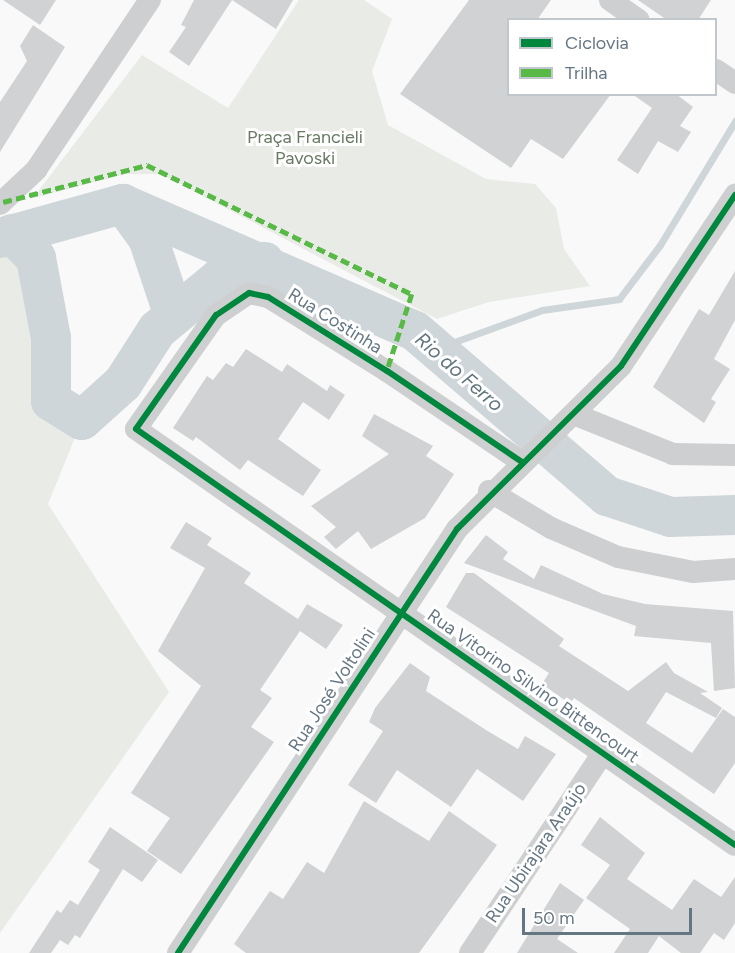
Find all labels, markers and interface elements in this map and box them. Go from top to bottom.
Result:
legend [507,18,717,96]
text: Ciclovia [565,32,629,54]
text: Trilha [565,62,608,84]
park label: Praça Francieli Pavoski [247,127,363,170]
street label: Rua Costinha [284,283,386,359]
water label: Rio do Ferro [410,327,508,417]
street label: Rua Vitorino Silvino Bittencourt [423,604,643,768]
street label: Rua José Voltolini [284,624,380,756]
street label: Rua Ubirajara Araújo [481,779,591,927]
scale bar [525,896,694,934]
text: 50 m [533,907,575,929]

